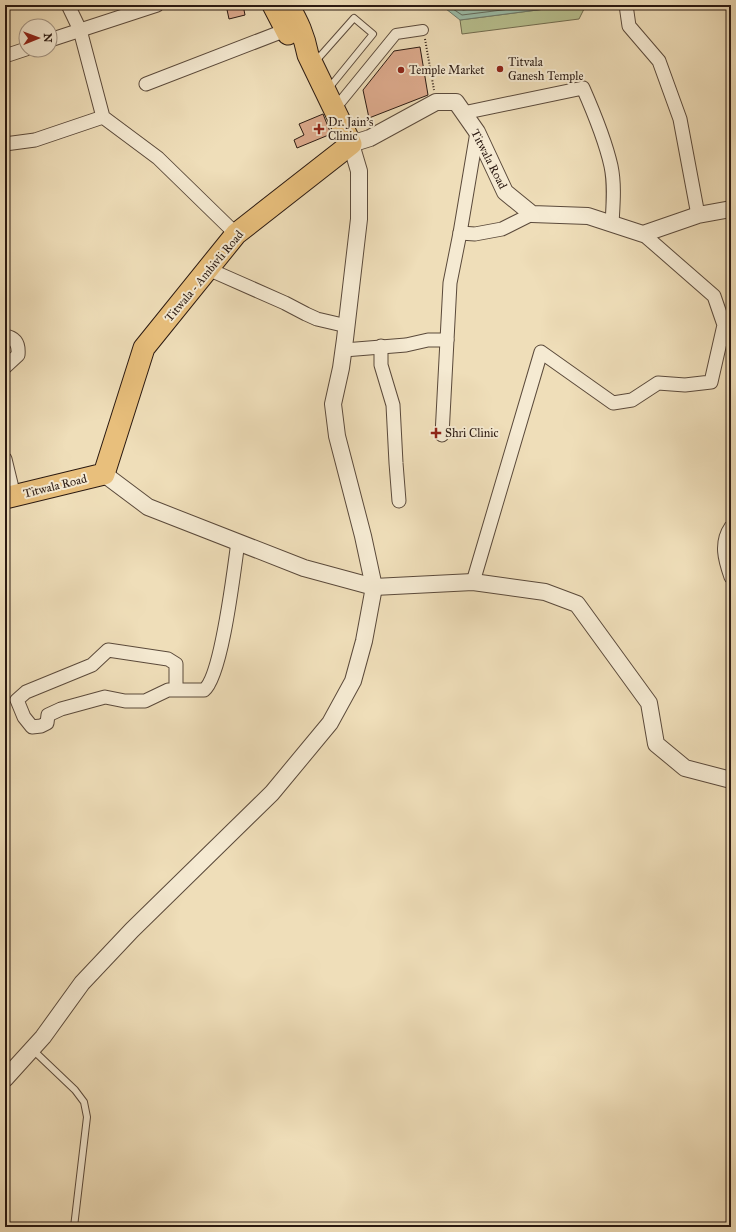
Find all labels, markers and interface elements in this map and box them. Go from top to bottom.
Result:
north arrow [18,18,58,58]
text: N [41,33,54,43]
place label: Titvala Ganesh Temple [508,55,583,83]
place label: Temple Market [409,63,485,77]
marker: Titvala Ganesh Temple [495,64,505,74]
marker: Temple Market [396,65,406,75]
place label: Dr. Jain's Clinic [328,115,373,143]
marker: Dr. Jain's Clinic [313,123,325,135]
street label: Titwala Road [468,127,510,191]
street label: Titwala - Ambivli Road [162,228,246,324]
place label: Shri Clinic [445,426,498,440]
marker: Shri Clinic [430,427,442,439]
street label: Titwala Road [22,471,88,501]

